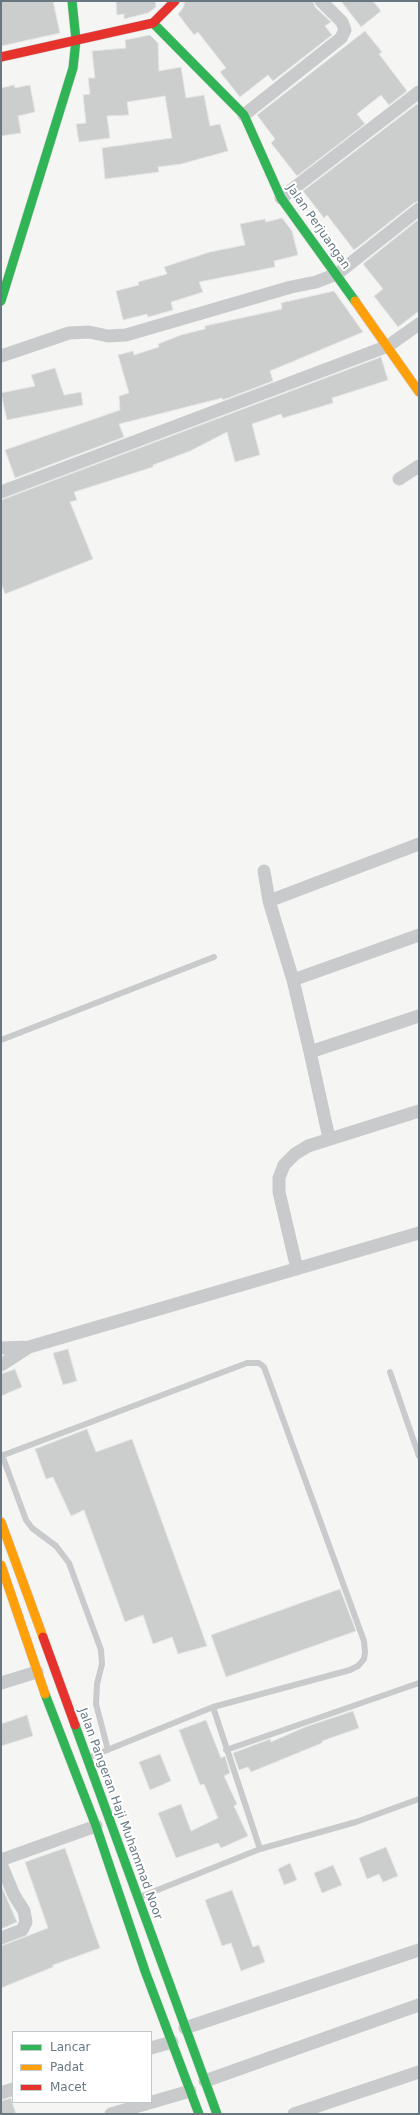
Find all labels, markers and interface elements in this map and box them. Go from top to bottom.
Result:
street label: Jalan Perjuangan [283,182,353,272]
street label: Jalan Pangeran Haji Muhammad Noor [75,1706,165,1922]
legend [12,2031,152,2103]
text: Lancar [50,2040,91,2054]
text: Padat [50,2060,84,2074]
text: Macet [50,2080,86,2094]

